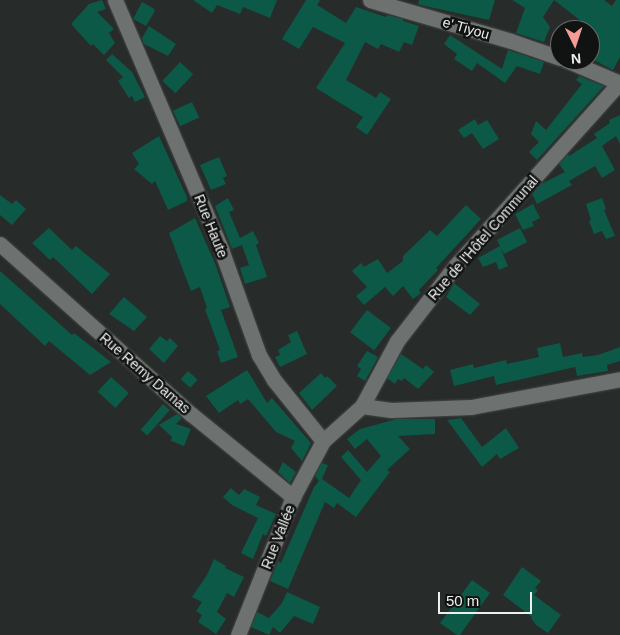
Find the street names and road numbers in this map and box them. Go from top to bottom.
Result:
street label: e' Tiyou [441,13,491,43]
street label: Rue de l'Hôtel Communal [424,172,542,304]
street label: Rue Haute [191,192,231,260]
street label: Rue Remy Damas [96,329,194,417]
street label: Rue Vallée [258,503,298,571]

